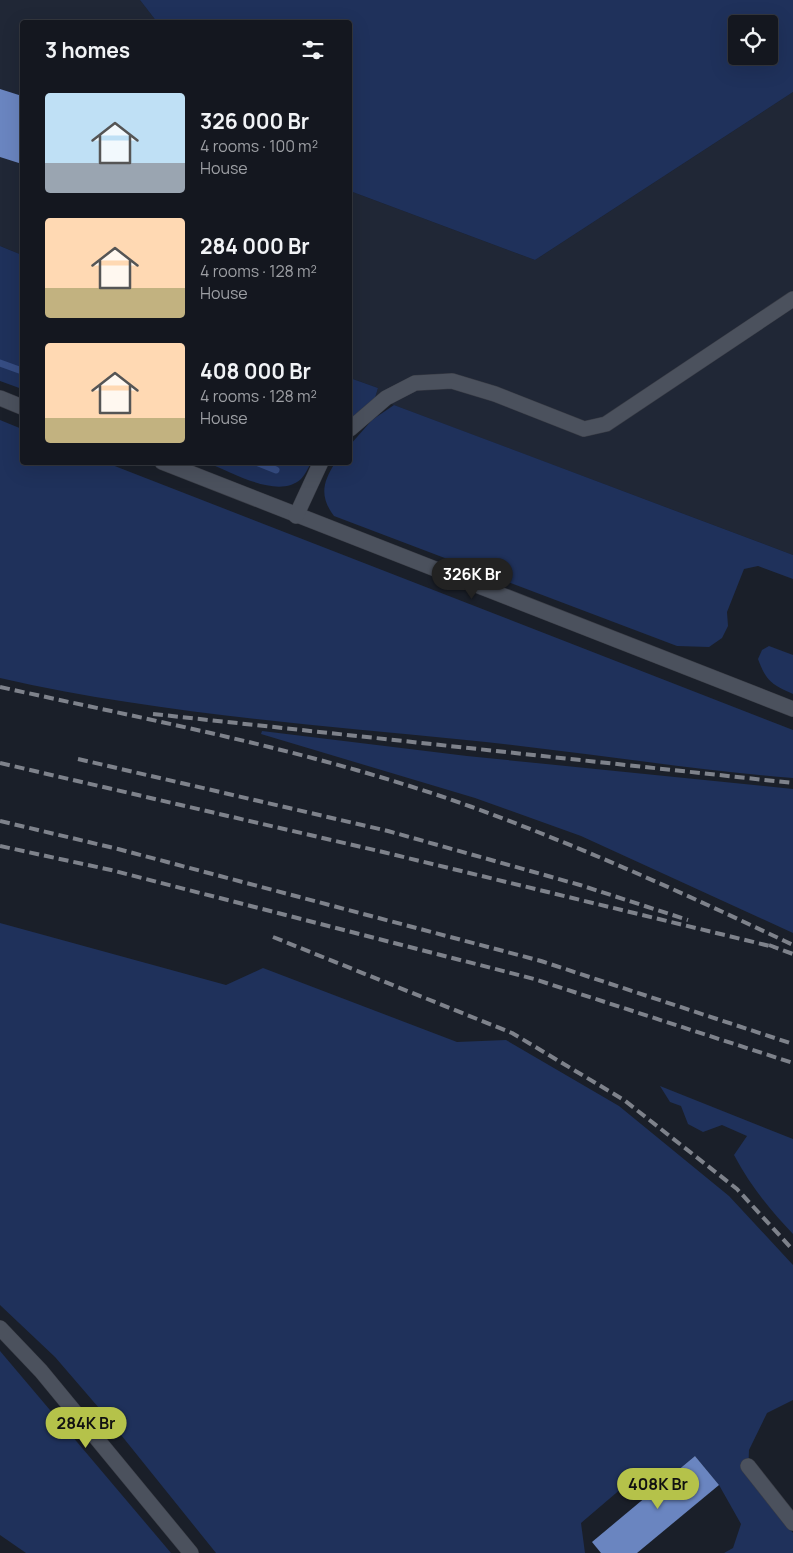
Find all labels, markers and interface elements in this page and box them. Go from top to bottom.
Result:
map controls [728,15,778,65]
button: locate [728,15,778,65]
text: 3 homes [45,36,130,64]
icon: filters [299,36,327,64]
text: 326 000 Br [200,107,309,135]
icon: home [85,113,145,173]
text: 4 rooms · 100 m² [200,135,318,157]
text: House [200,157,248,179]
text: 284 000 Br [200,232,310,260]
icon: home [85,238,145,298]
text: 4 rooms · 128 m² [200,260,317,282]
text: House [200,282,248,304]
text: 408 000 Br [200,357,311,385]
icon: home [85,363,145,423]
text: 4 rooms · 128 m² [200,385,317,407]
text: House [200,407,248,429]
pin: 326K Br [426,558,518,600]
text: 326K Br [443,563,501,585]
pin: 284K Br [40,1406,132,1449]
text: 284K Br [57,1412,115,1434]
pin: 408K Br [612,1468,704,1510]
text: 408K Br [628,1473,688,1495]

